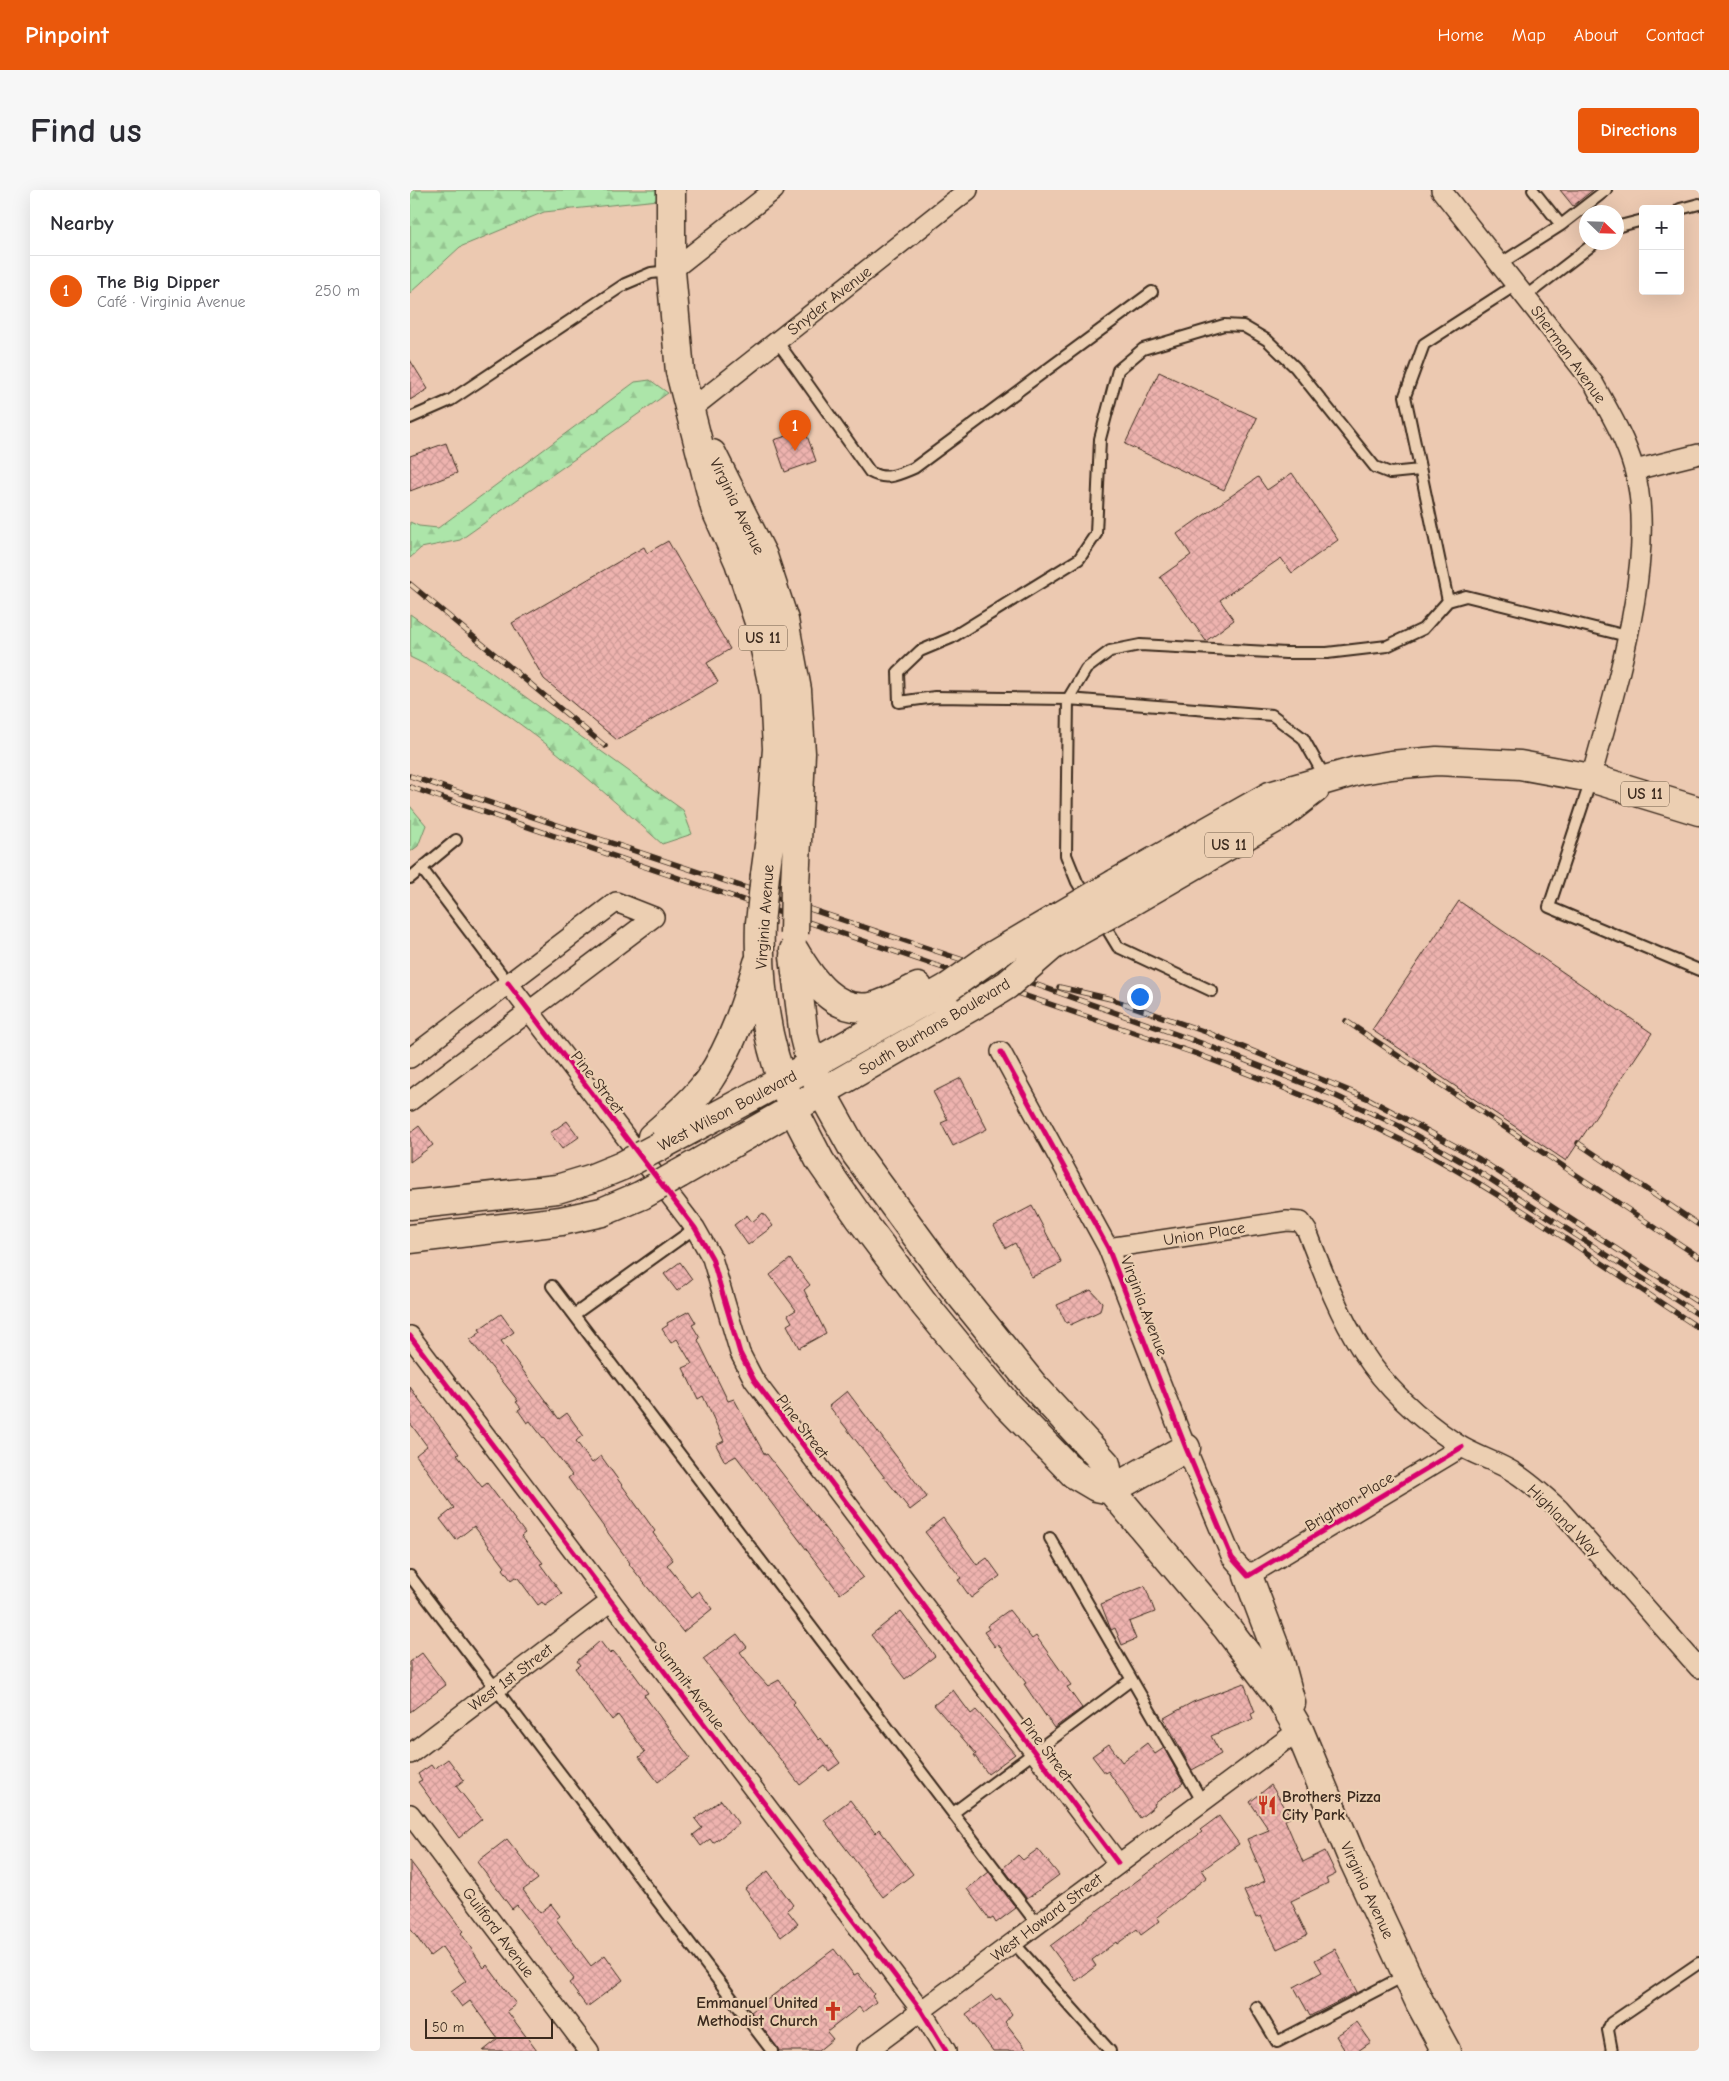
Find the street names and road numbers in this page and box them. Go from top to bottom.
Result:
street label: Snyder Avenue [784,262,875,339]
street label: Sherman Avenue [1527,302,1610,407]
street label: Virginia Avenue [706,455,768,558]
road number: US 11 [739,626,787,650]
road number: US 11 [1621,782,1669,806]
road number: US 11 [1205,832,1253,858]
street label: Virginia Avenue [752,864,778,970]
street label: South Burhans Boulevard [856,975,1013,1079]
street label: Pine Street [567,1048,628,1118]
street label: West Wilson Boulevard [655,1067,800,1155]
street label: Union Place [1162,1219,1246,1249]
street label: Virginia Avenue [1117,1254,1171,1359]
street label: Pine Street [772,1391,832,1462]
street label: Brighton Place [1302,1468,1397,1535]
street label: Highland Way [1523,1481,1604,1561]
street label: Summit Avenue [650,1638,728,1733]
street label: West 1st Street [465,1640,556,1715]
street label: Pine Street [1016,1714,1076,1785]
street label: Virginia Avenue [1337,1839,1397,1942]
street label: West Howard Street [987,1870,1106,1965]
street label: Guilford Avenue [459,1884,538,1981]

